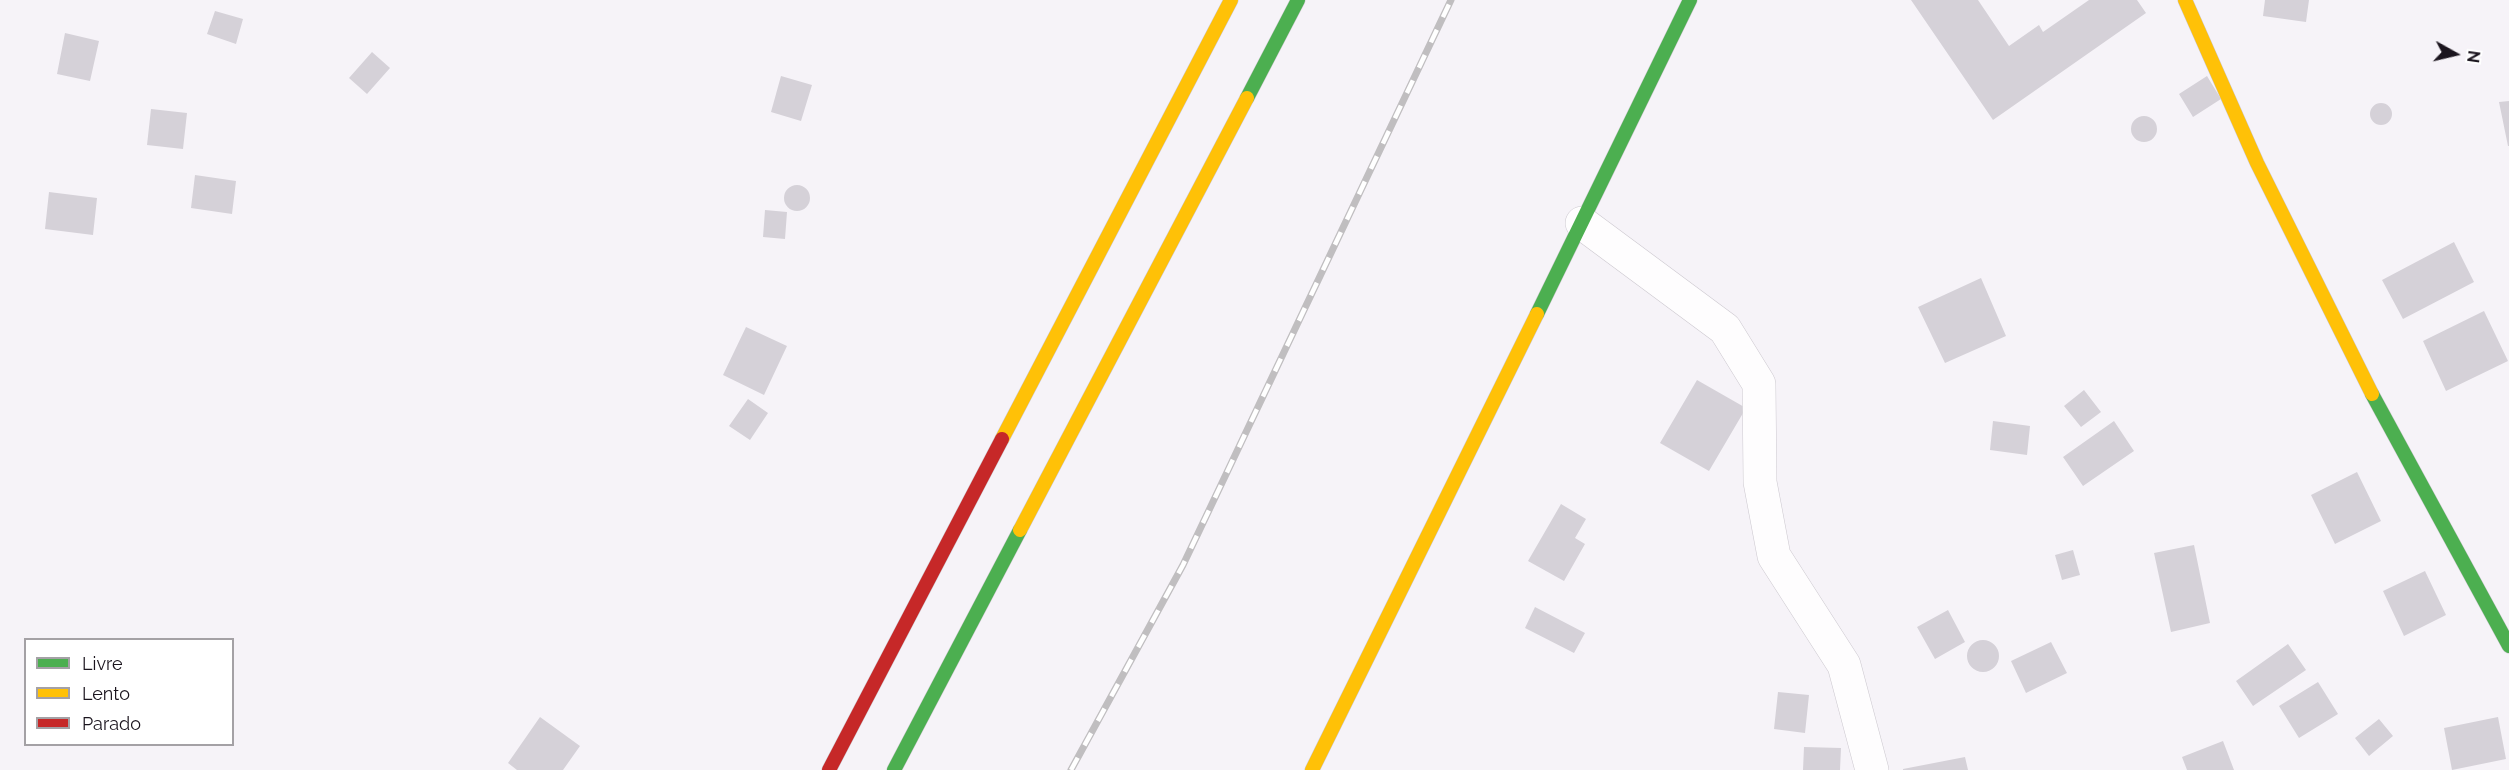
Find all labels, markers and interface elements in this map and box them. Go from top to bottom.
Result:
north arrow [2425,24,2485,84]
text: N [2463,49,2484,64]
legend [24,638,234,746]
text: Livre [82,653,123,674]
text: Lento [82,683,130,704]
text: Parado [82,713,141,734]

